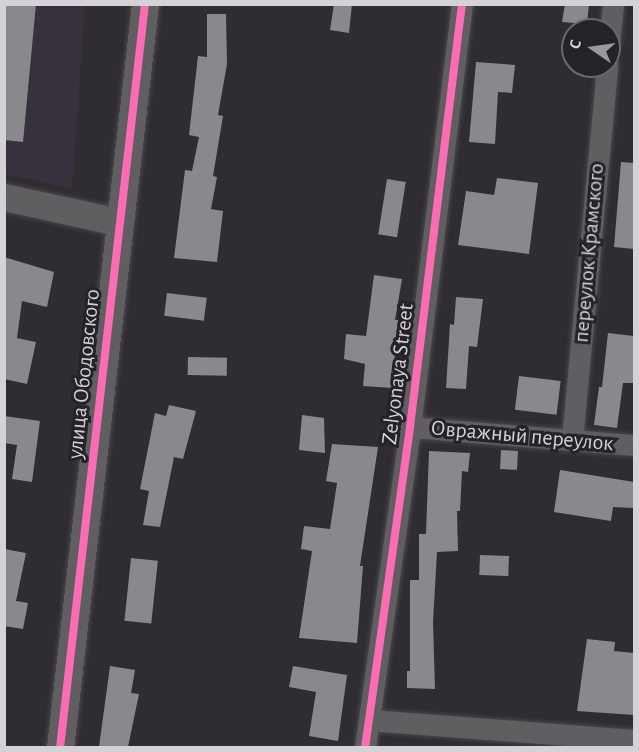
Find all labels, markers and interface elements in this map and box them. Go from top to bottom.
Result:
north arrow [561,18,621,78]
text: С [567,38,584,51]
street label: переулок Крамского [568,162,610,344]
street label: улица Ободовского [62,288,106,460]
street label: Zelyonaya Street [376,302,420,446]
street label: Овражный переулок [430,415,614,457]

